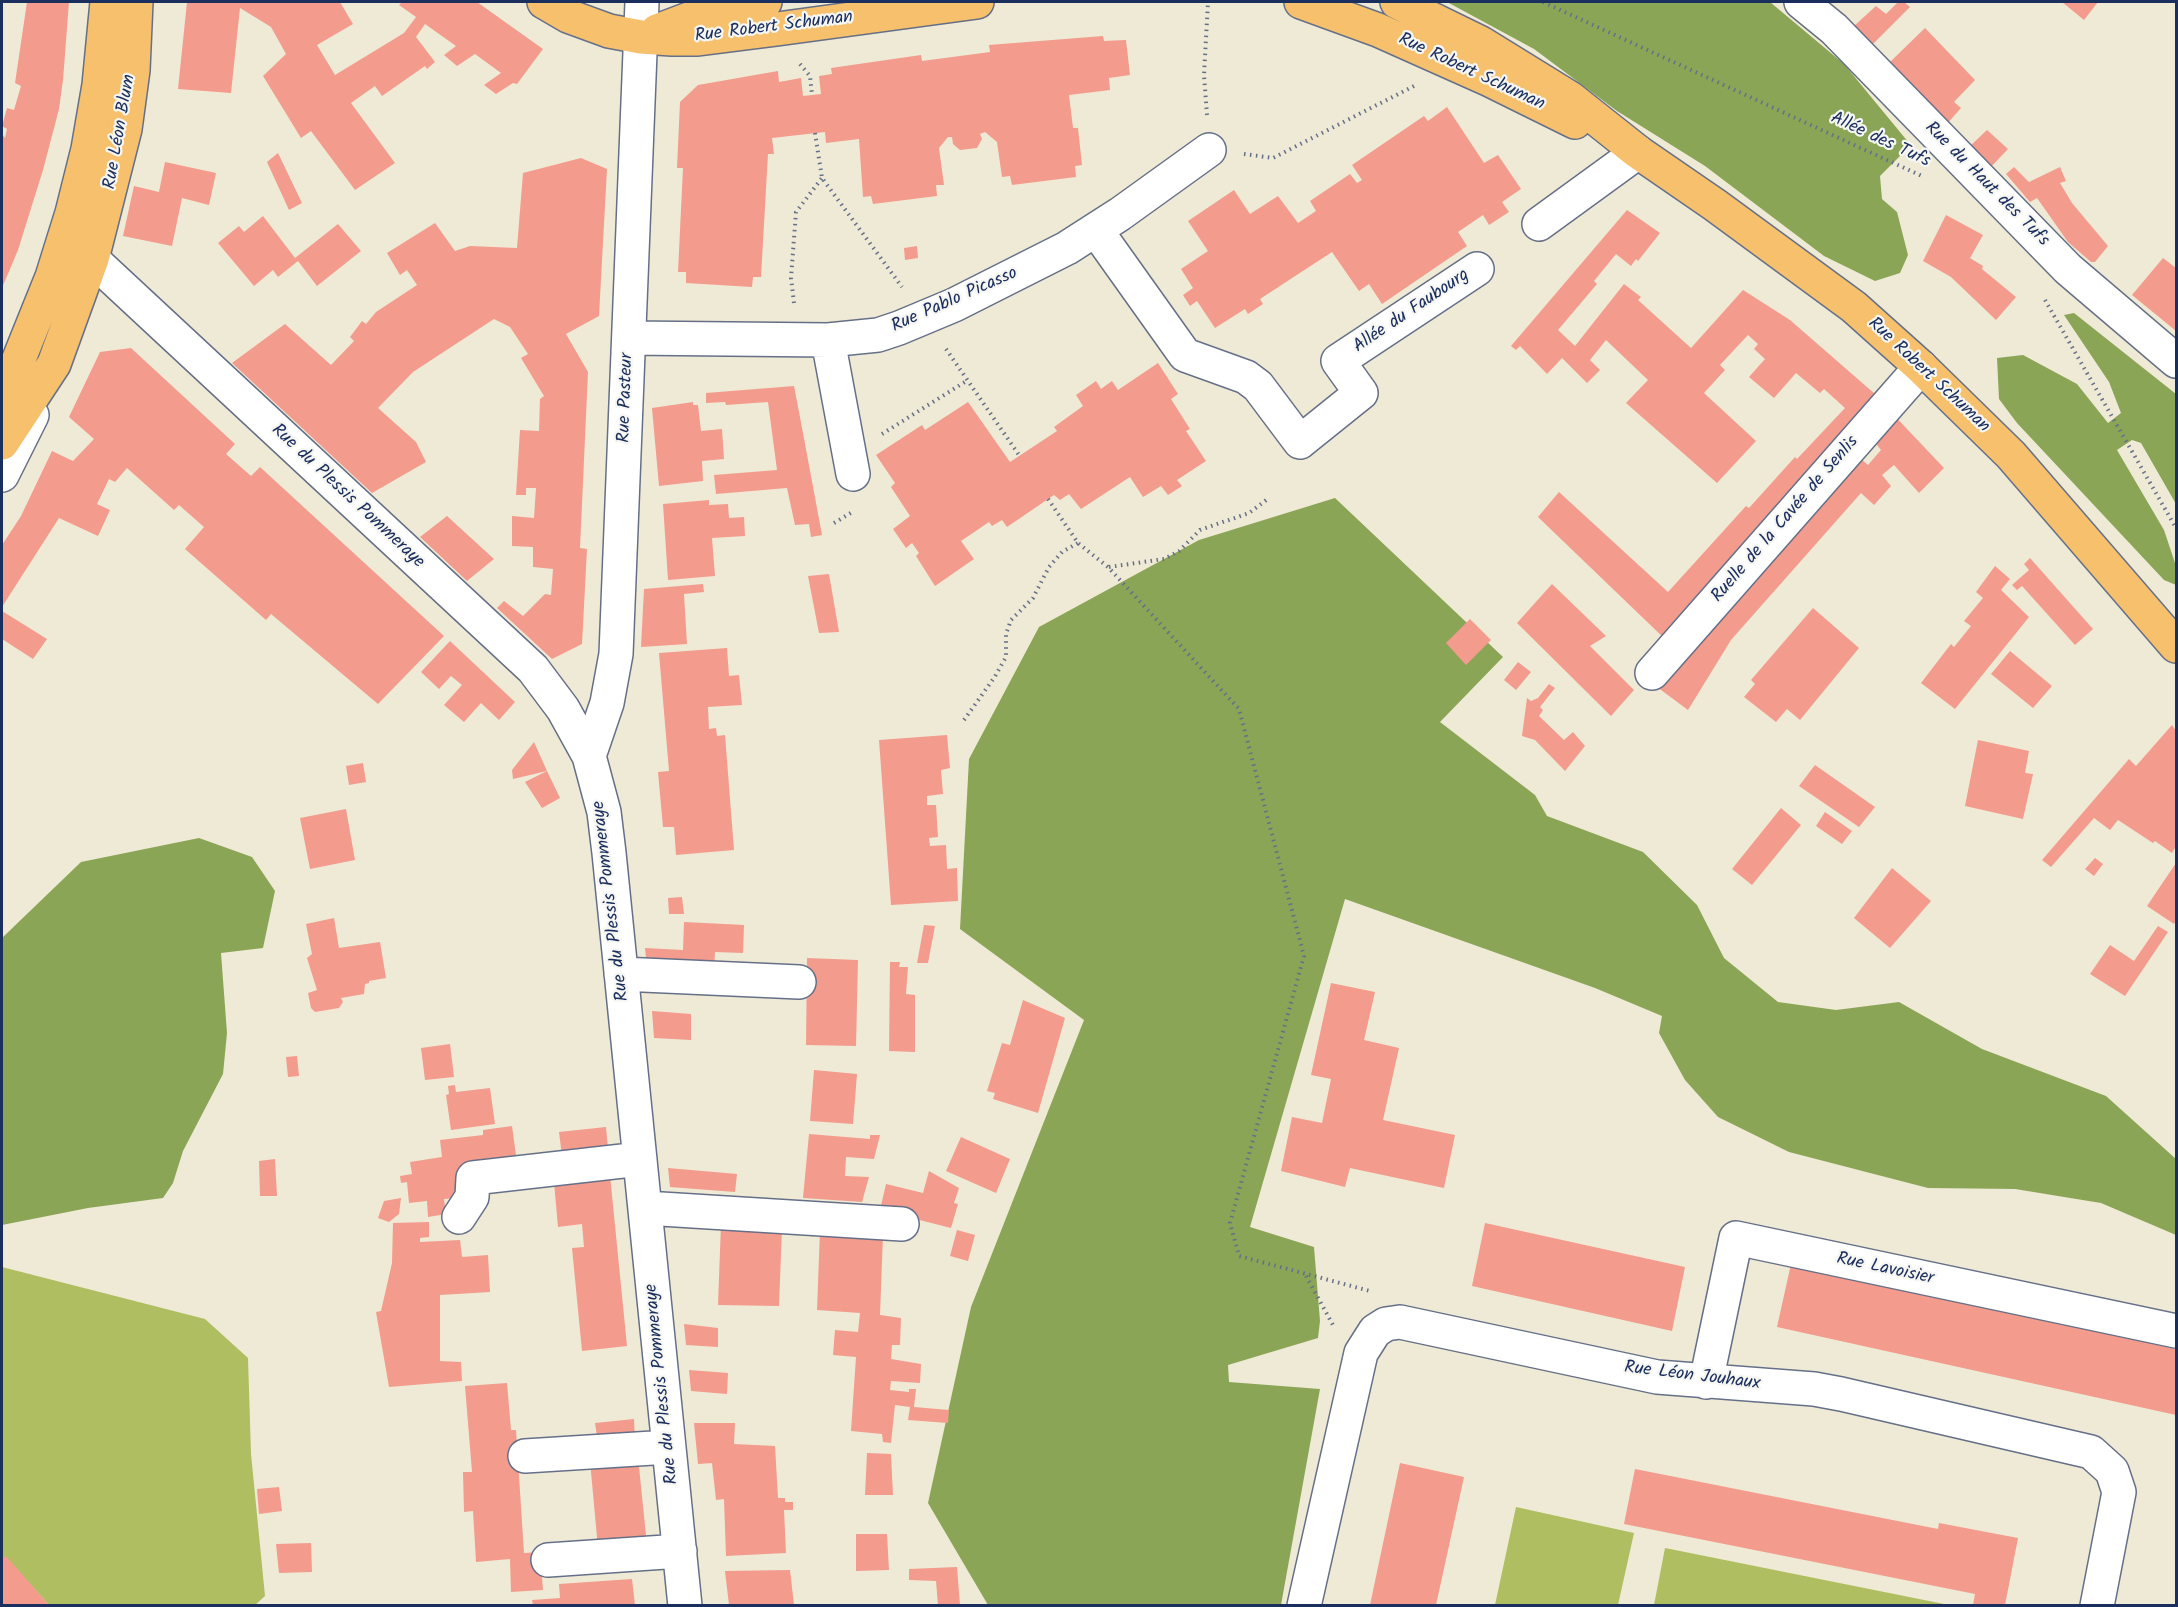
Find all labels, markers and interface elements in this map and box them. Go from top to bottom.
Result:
street label: Rue Robert Schuman [694,8,854,48]
street label: Rue Robert Schuman [1394,30,1548,116]
street label: Rue Léon Blum [100,73,142,191]
street label: Allée des Tufs [1827,108,1933,174]
street label: Rue du Haut des Tufs [1919,118,2053,252]
street label: Rue Pablo Picasso [889,263,1021,339]
street label: Allée du Faubourg [1350,265,1474,359]
street label: Rue Robert Schuman [1862,314,1994,438]
street label: Rue Pasteur [615,353,639,443]
street label: Rue du Plessis Pommeraye [266,420,428,574]
street label: Ruelle de la Cavée de Senlis [1708,432,1864,608]
street label: Rue du Plessis Pommeraye [589,800,635,1002]
street label: Rue Lavoisier [1834,1249,1936,1291]
street label: Rue du Plessis Pommeraye [642,1283,684,1485]
street label: Rue Léon Jouhaux [1623,1358,1761,1396]

